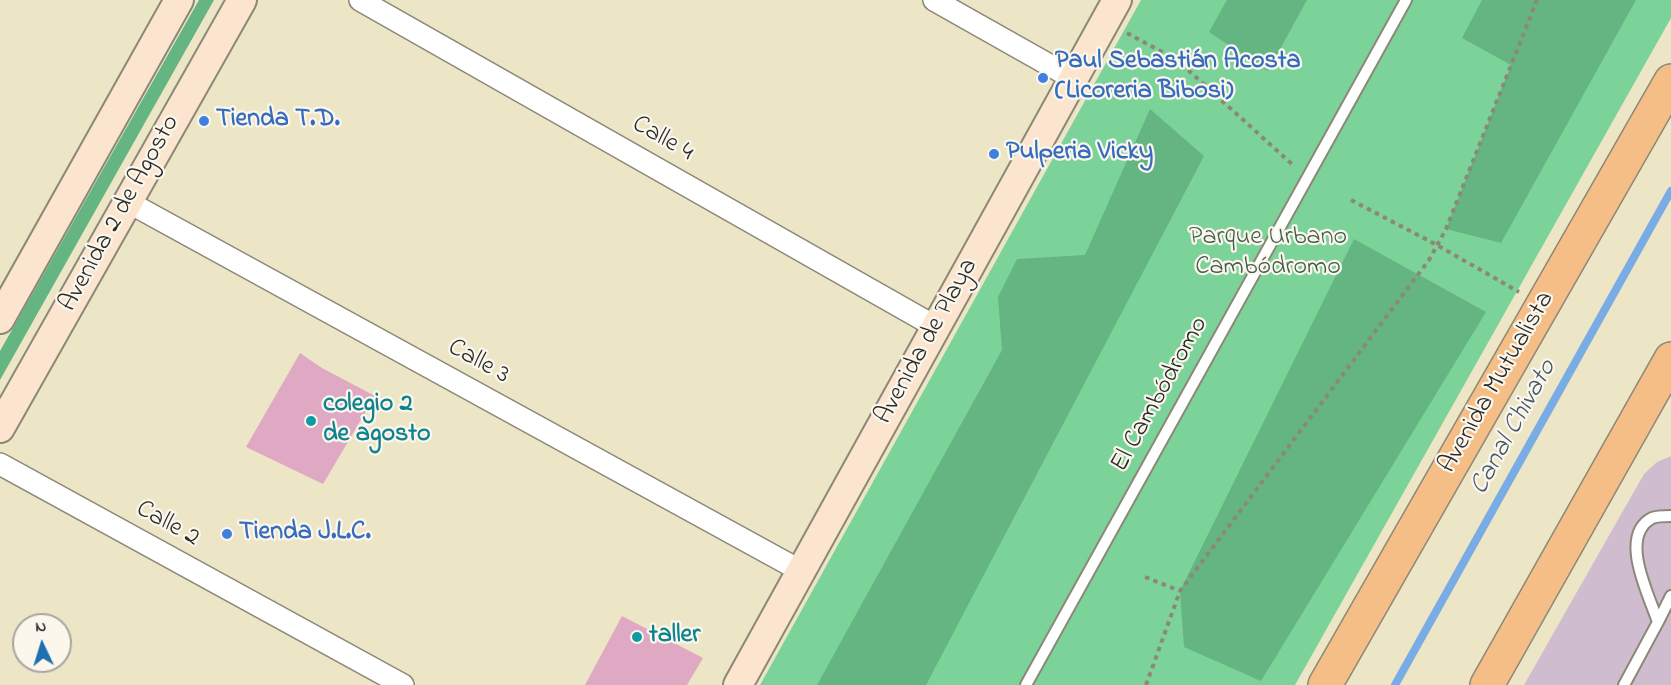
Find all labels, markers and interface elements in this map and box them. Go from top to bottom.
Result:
place label: Paul Sebastián Acosta (Licoreria Bibosi) [1055,47,1301,108]
marker: Paul Sebastián Acosta (Licoreria Bibosi) [1036,71,1050,85]
place label: Tienda T.D. [216,105,340,137]
street label: Avenida 2 de Agosto [54,110,188,318]
street label: Calle 4 [626,110,698,170]
marker: Tienda T.D. [197,114,211,128]
place label: Pulperia Vicky [1006,138,1153,170]
marker: Pulperia Vicky [987,147,1001,161]
park label: Parque Urbano Cambódromo [1189,223,1347,284]
street label: Avenida de Playa [870,254,986,430]
street label: Avenida Mutualista [1433,287,1563,479]
street label: El Cambódromo [1106,312,1216,478]
street label: Calle 3 [442,333,514,393]
water label: Canal Chivato [1465,355,1565,501]
place label: colegio 2 de agosto [323,390,431,452]
marker: colegio 2 de agosto [304,414,318,428]
street label: Calle 2 [130,495,204,555]
place label: Tienda J.L.C. [239,518,371,550]
marker: Tienda J.L.C. [220,527,234,541]
north arrow [12,613,72,673]
text: N [35,615,47,639]
place label: taller [649,621,700,653]
marker: taller [630,630,644,644]

